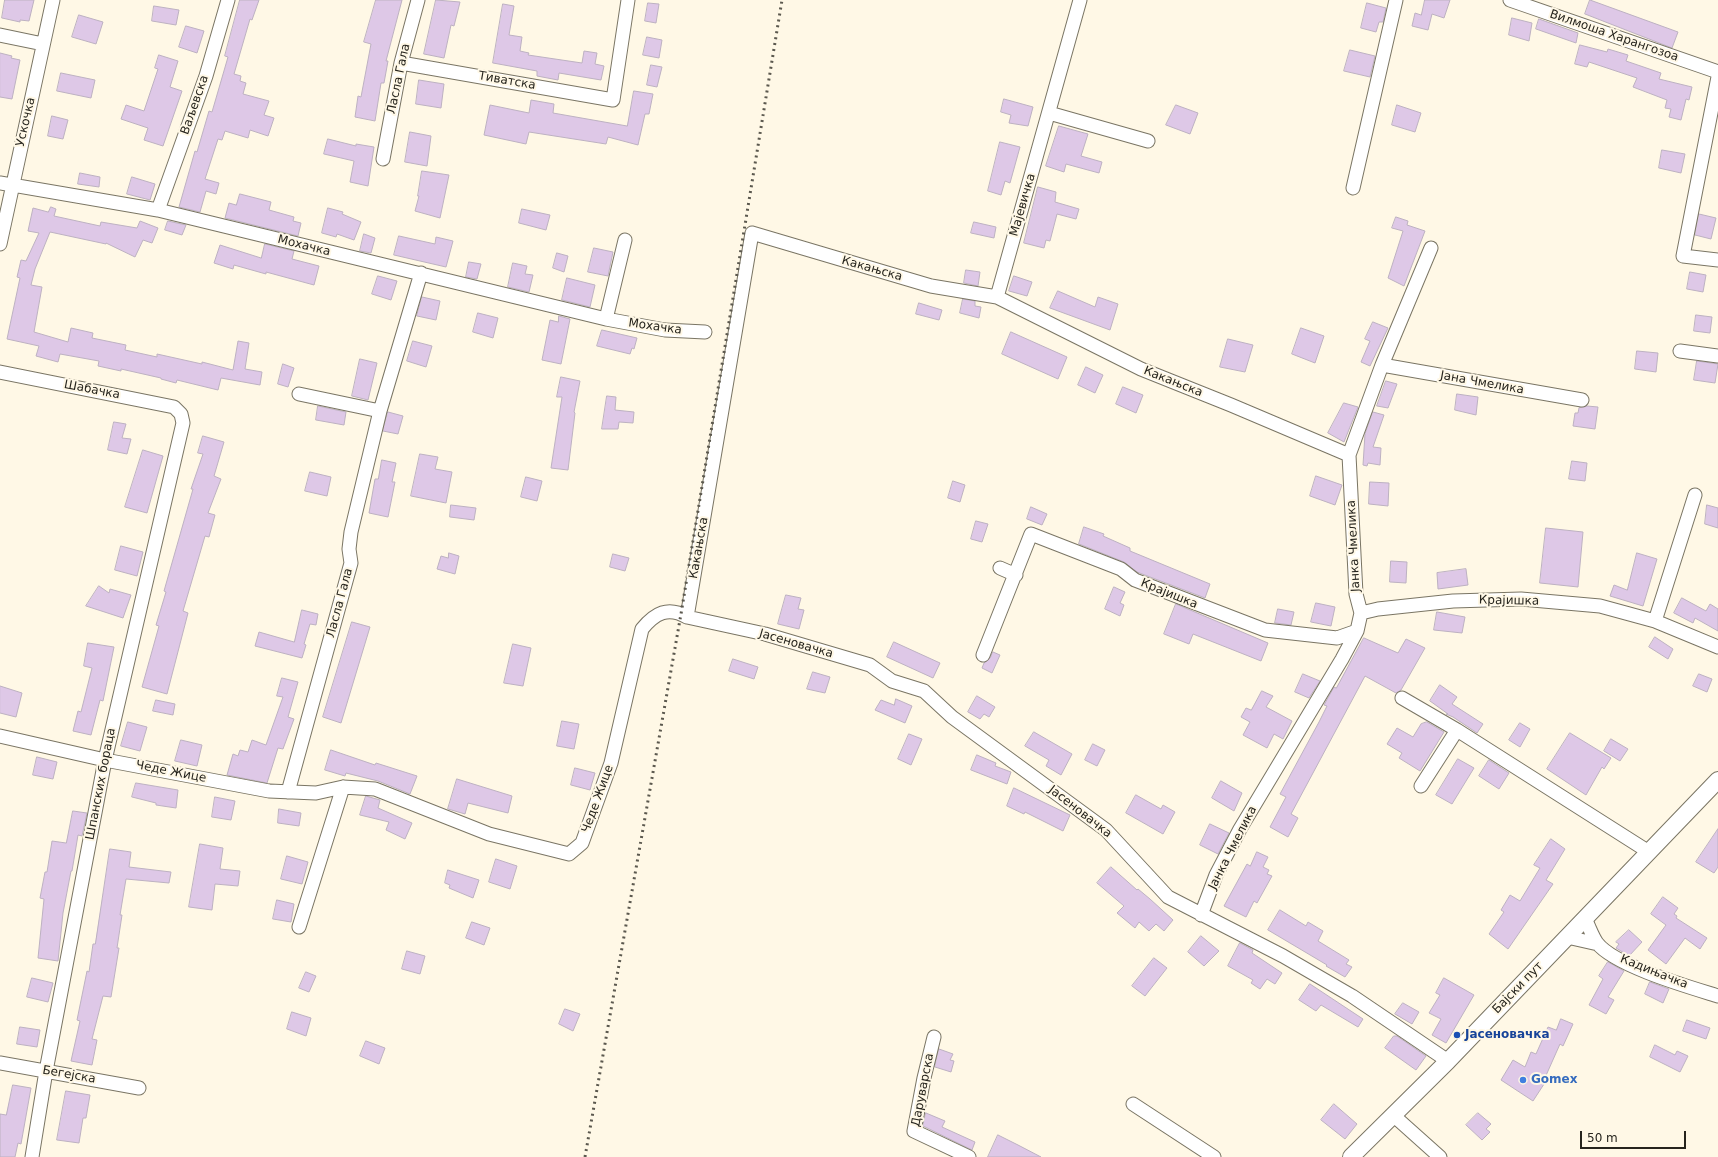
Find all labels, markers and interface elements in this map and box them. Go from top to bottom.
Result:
street label: Вилмоша Харангозоа [1548,7,1680,65]
street label: Ласла Гала [385,43,413,115]
street label: Тиватска [477,69,537,93]
street label: Ваљевска [178,73,212,137]
street label: Ускочка [13,96,39,148]
street label: Мајевичка [1007,172,1039,238]
street label: Мохачка [276,233,332,259]
street label: Какањска [840,253,904,285]
street label: Мохачка [627,316,683,338]
street label: Какањска [1141,364,1205,400]
street label: Јана Чмелика [1439,369,1525,397]
street label: Шабачка [63,378,121,402]
street label: Јанка Чмелика [1344,500,1364,592]
street label: Какањска [686,516,712,580]
street label: Ласла Гала [324,567,356,639]
street label: Крајишка [1138,576,1200,612]
street label: Крајишка [1479,593,1539,609]
street label: Јасеновачка [757,627,835,661]
street label: Шпанских бораца [83,727,119,841]
street label: Чеде Жице [135,758,207,786]
street label: Чеде Жице [579,763,617,835]
street label: Јасеновачка [1046,783,1114,841]
street label: Јанка Чмелика [1206,804,1260,892]
street label: Кадињачка [1618,952,1690,992]
street label: Бајски пут [1490,959,1546,1017]
place label: Јасеновачка [1465,1028,1550,1042]
marker: Јасеновачка [1452,1030,1462,1040]
street label: Даруварска [909,1052,937,1128]
street label: Бегејска [41,1063,97,1087]
place label: Gomex [1531,1073,1577,1087]
marker: Gomex [1518,1075,1528,1085]
scale bar [1582,1123,1688,1149]
text: 50 m [1587,1131,1618,1145]

